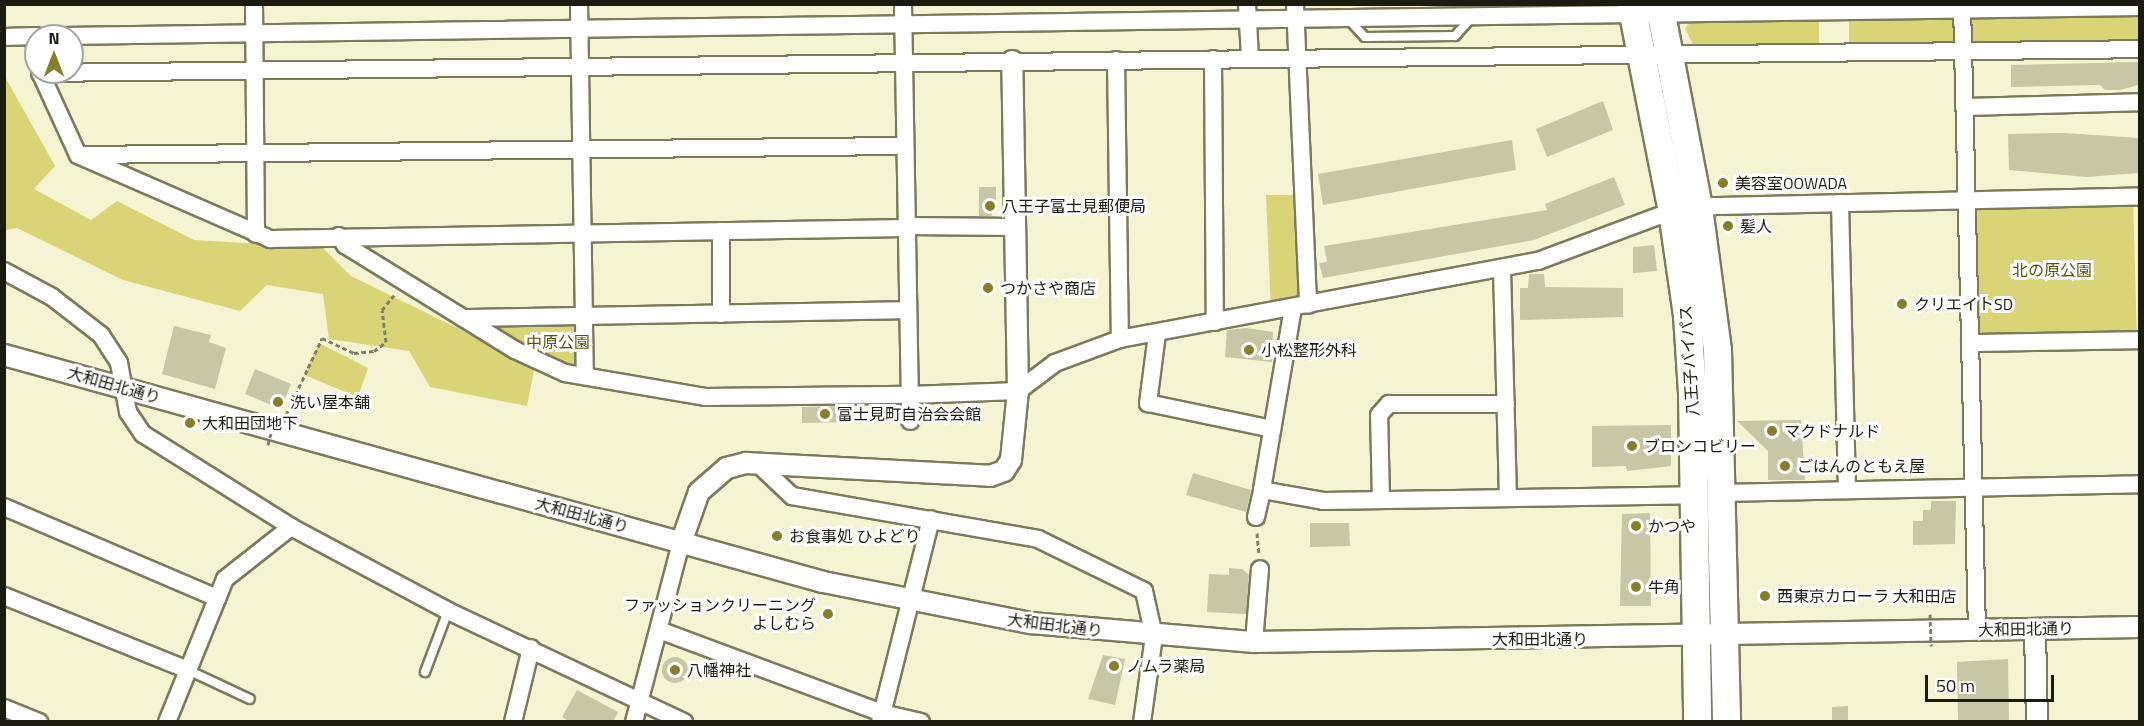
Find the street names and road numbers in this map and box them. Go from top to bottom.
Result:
street label: 八王子バイパス [1676,304,1702,418]
street label: 大和田北通り [65,363,163,407]
street label: 大和田北通り [533,493,631,537]
street label: 大和田北通り [1006,610,1104,640]
street label: 大和田北通り [1978,619,2074,639]
street label: 大和田北通り [1492,629,1588,649]

